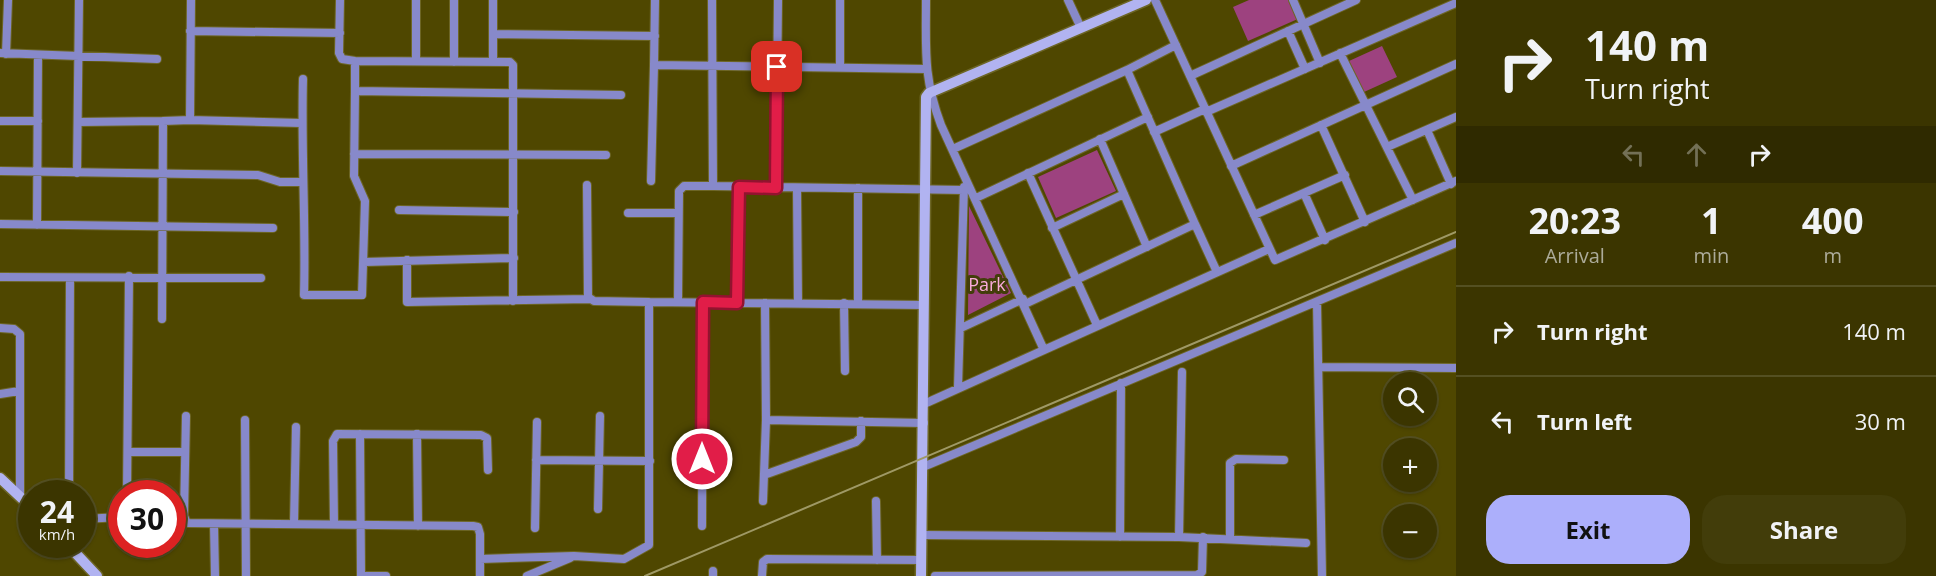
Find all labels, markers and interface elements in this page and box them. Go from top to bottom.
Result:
text: 140 m [1585,16,1709,73]
icon: right [1486,24,1564,102]
pin [751,41,802,92]
icon: arrive [760,50,793,83]
text: Turn right [1585,70,1710,107]
icon: left [1617,138,1650,171]
icon: ahead [1680,138,1713,171]
icon: right [1743,138,1776,171]
text: 20:23 [1528,196,1621,245]
text: 1 [1701,196,1722,245]
text: 400 [1802,196,1864,245]
text: Arrival [1545,242,1605,269]
text: min [1693,242,1729,269]
text: m [1823,242,1842,269]
park label: Park [968,272,1006,296]
icon: right [1486,315,1519,348]
text: Turn right [1537,316,1648,346]
text: 140 m [1842,316,1906,346]
map controls [1383,372,1437,558]
button: search [1383,372,1437,426]
icon: left [1486,405,1519,438]
text: Turn left [1537,406,1632,436]
text: 30 m [1855,406,1906,436]
position arrow [670,427,734,491]
button: + [1383,438,1437,492]
speed limit sign: 30 [108,480,186,558]
text: 24 [40,491,74,532]
button: Exit [1486,495,1690,564]
button: Share [1702,495,1906,564]
button: − [1383,504,1437,558]
text: km/h [39,524,75,544]

